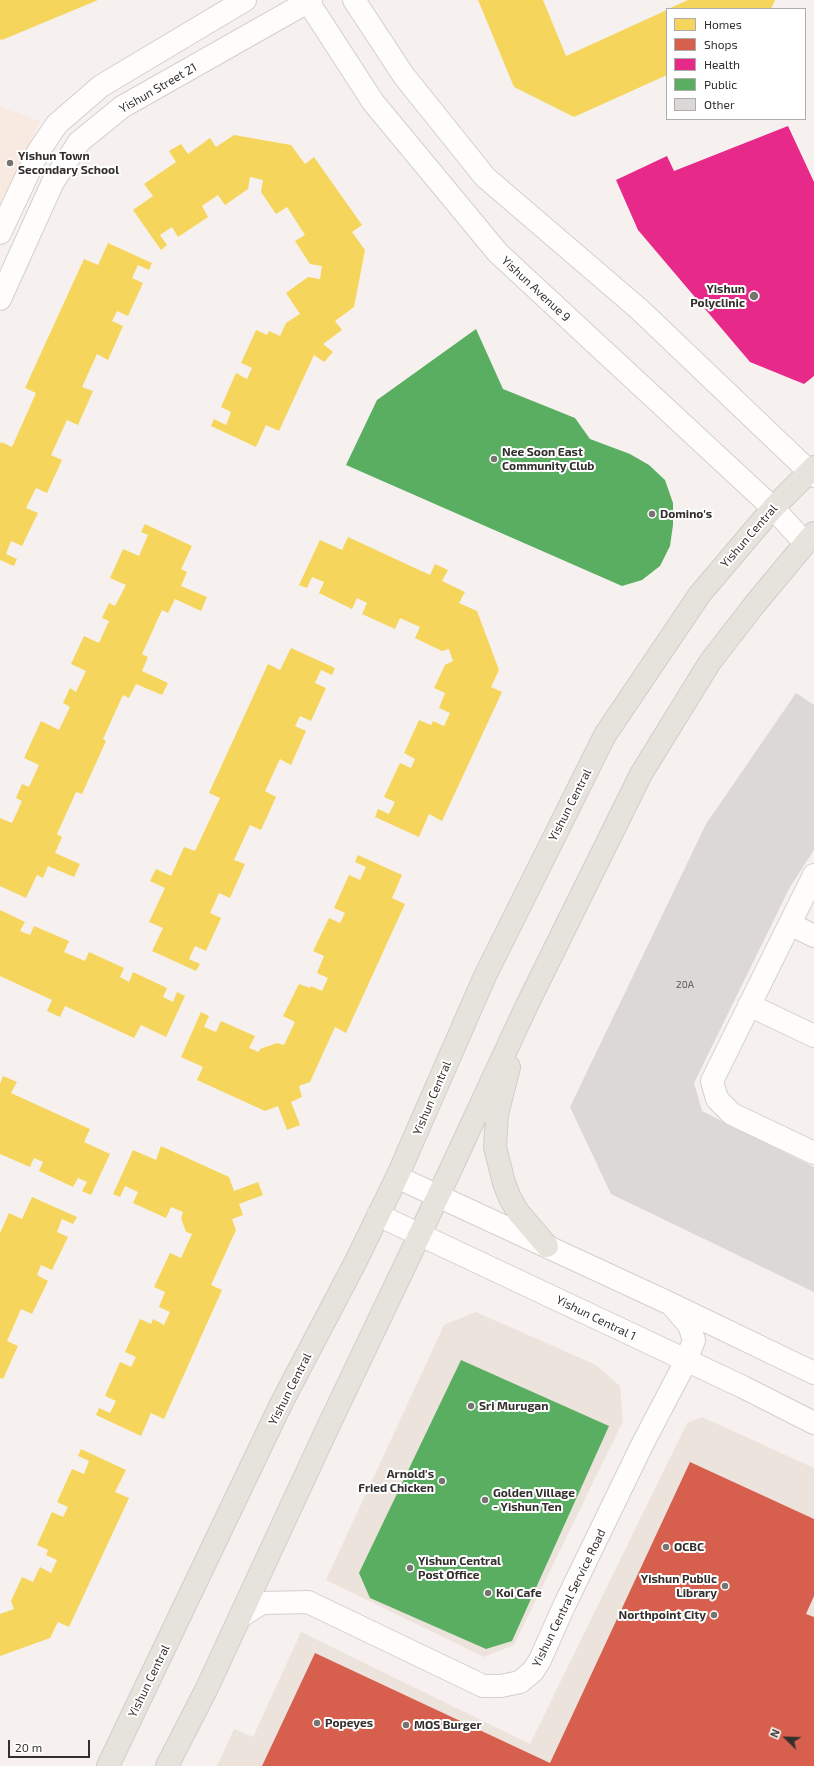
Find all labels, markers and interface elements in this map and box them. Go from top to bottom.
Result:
legend [666,8,806,120]
text: Homes [704,17,742,31]
text: Shops [704,37,738,51]
text: Health [704,57,740,71]
street label: Yishun Street 21 [117,60,199,116]
text: Public [704,77,737,91]
text: Other [704,97,735,111]
place label: Yishun Town Secondary School [18,149,119,177]
marker: Yishun Town Secondary School [5,158,15,168]
street label: Yishun Avenue 9 [499,253,573,325]
place label: Yishun Polyclinic [690,282,745,310]
marker: Yishun Polyclinic [748,290,760,302]
place label: Nee Soon East Community Club [502,445,594,473]
marker: Nee Soon East Community Club [489,454,499,464]
street label: Yishun Central [718,501,780,571]
place label: Domino's [660,507,712,521]
marker: Domino's [647,509,657,519]
street label: Yishun Central [546,766,594,844]
house number: 20A [676,979,694,991]
street label: Yishun Central [410,1059,454,1137]
street label: Yishun Central 1 [554,1293,638,1343]
street label: Yishun Central [266,1350,314,1428]
place label: Sri Murugan [479,1399,548,1413]
marker: Sri Murugan [466,1401,476,1411]
place label: Arnold's Fried Chicken [358,1467,434,1495]
marker: Arnold's Fried Chicken [437,1476,447,1486]
place label: Golden Village - Yishun Ten [493,1486,575,1514]
marker: Golden Village - Yishun Ten [480,1495,490,1505]
street label: Yishun Central Service Road [529,1527,609,1669]
place label: OCBC [674,1540,704,1554]
marker: OCBC [661,1542,671,1552]
place label: Yishun Central Post Office [418,1554,501,1582]
marker: Yishun Central Post Office [405,1563,415,1573]
place label: Yishun Public Library [641,1572,717,1600]
marker: Yishun Public Library [720,1581,730,1591]
place label: Koi Cafe [496,1586,542,1600]
marker: Koi Cafe [483,1588,493,1598]
place label: Northpoint City [619,1608,706,1622]
marker: Northpoint City [709,1610,719,1620]
street label: Yishun Central [125,1642,173,1720]
place label: Popeyes [325,1716,373,1730]
marker: Popeyes [312,1718,322,1728]
place label: MOS Burger [414,1718,482,1732]
north arrow [766,1718,806,1758]
marker: MOS Burger [401,1720,411,1730]
text: N [767,1727,782,1739]
scale bar [10,1732,92,1758]
text: 20 m [15,1740,42,1754]

